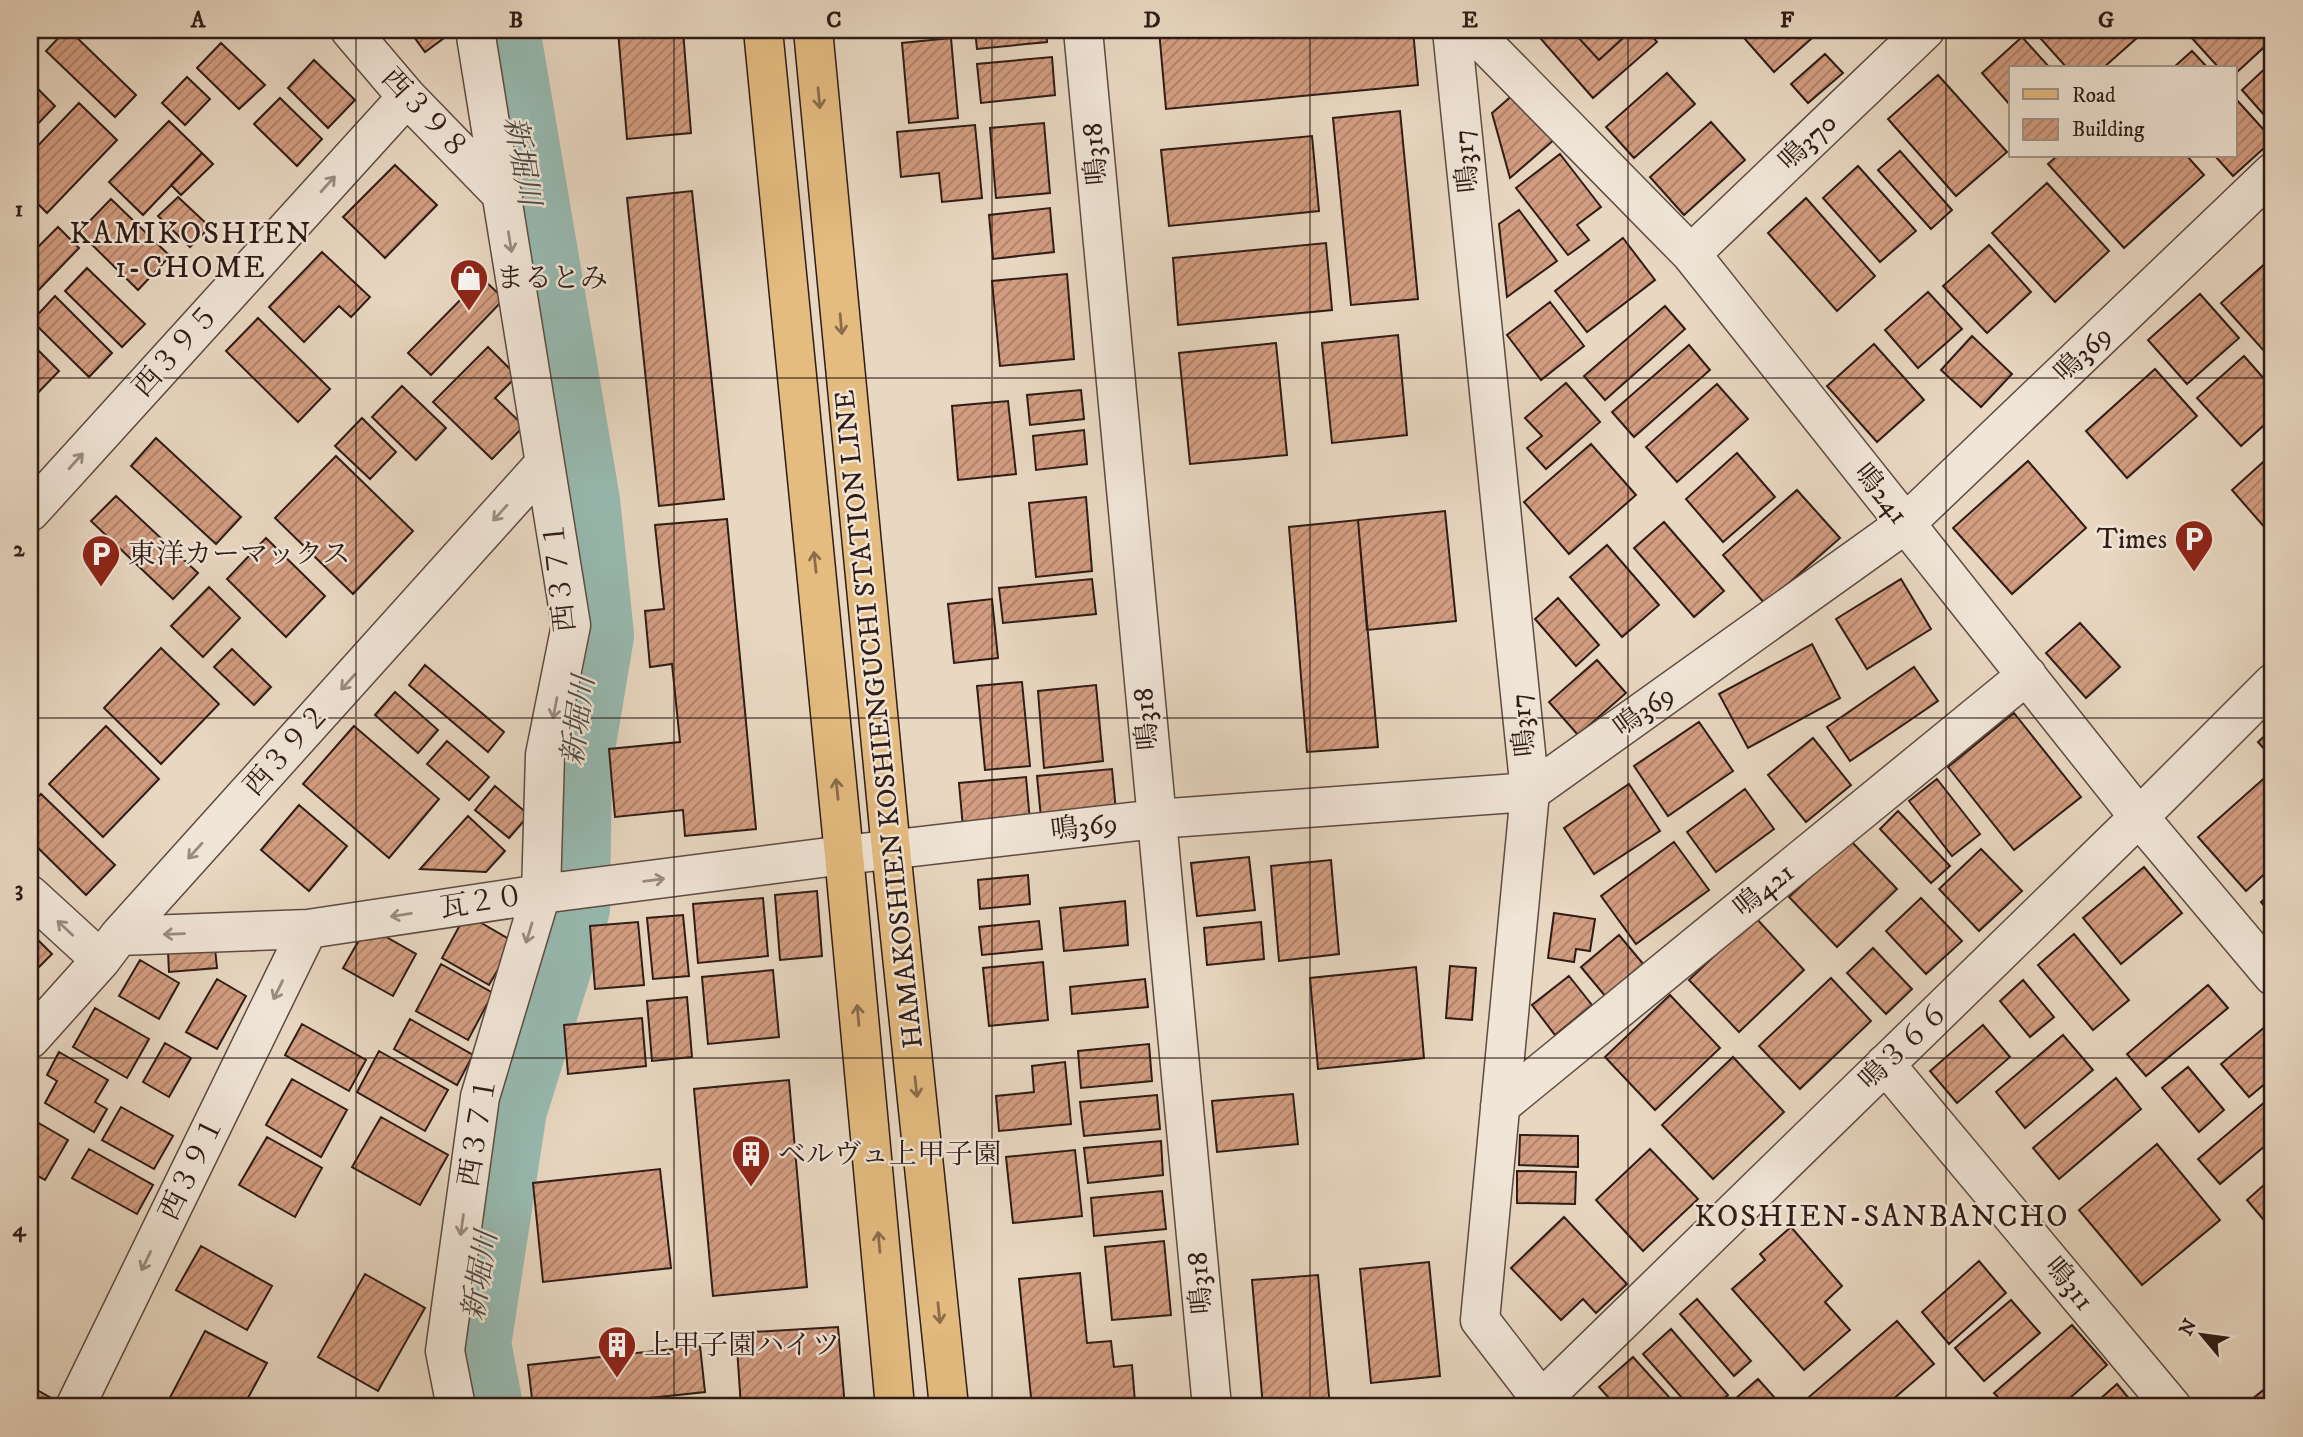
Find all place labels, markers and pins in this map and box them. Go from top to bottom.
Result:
shop icon: まるとみ [448,257,490,312]
place label: まるとみ [496,261,608,296]
parking icon: Times [2173,518,2215,573]
place label: Times [2097,522,2167,557]
parking icon: 東洋カーマックス [80,533,122,588]
place label: 東洋カーマックス [128,537,351,572]
building icon: ベルヴュ上甲子園 [730,1133,772,1188]
place label: ベルヴュ上甲子園 [778,1137,1001,1172]
building icon: 上甲子園ハイツ [596,1324,638,1379]
place label: 上甲子園ハイツ [644,1328,840,1363]

